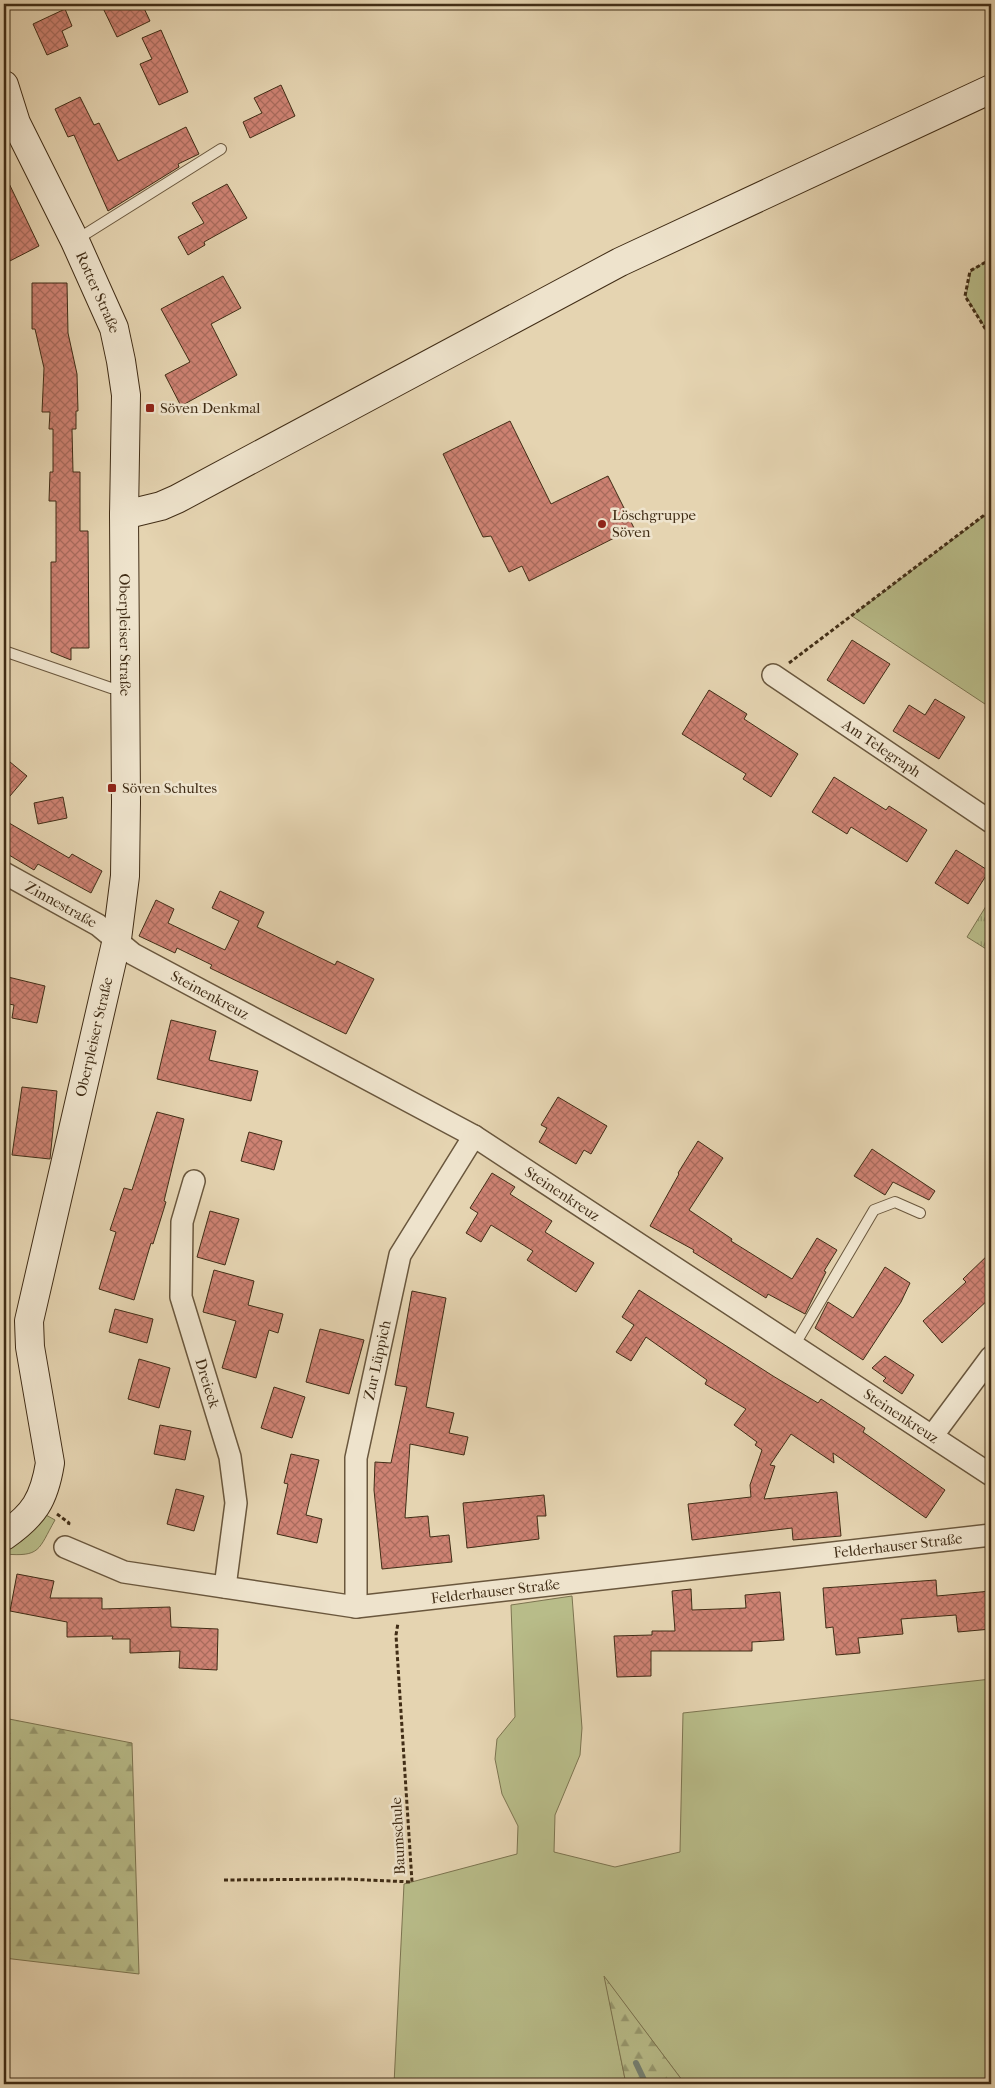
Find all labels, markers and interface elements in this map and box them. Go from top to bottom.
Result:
street label: Rotter Straße [72,248,124,335]
place label: Söven Denkmal [160,399,261,417]
marker: Söven Denkmal [144,402,156,414]
place label: Löschgruppe Söven [612,506,697,541]
marker: Löschgruppe Söven [596,518,608,530]
street label: Oberpleiser Straße [115,573,134,697]
street label: Am Telegraph [838,715,925,781]
place label: Söven Schultes [122,779,217,797]
marker: Söven Schultes [106,782,118,794]
street label: Zinnestraße [22,877,100,932]
street label: Steinenkreuz [168,967,253,1023]
street label: Oberpleiser Straße [71,975,117,1099]
street label: Steinenkreuz [521,1163,604,1225]
street label: Zur Lüppich [360,1318,395,1402]
street label: Dreieck [191,1356,224,1411]
street label: Steinenkreuz [860,1385,942,1447]
street label: Felderhauser Straße [832,1529,964,1562]
street label: Felderhauser Straße [430,1575,561,1607]
street label: Baumschule [387,1796,409,1875]

